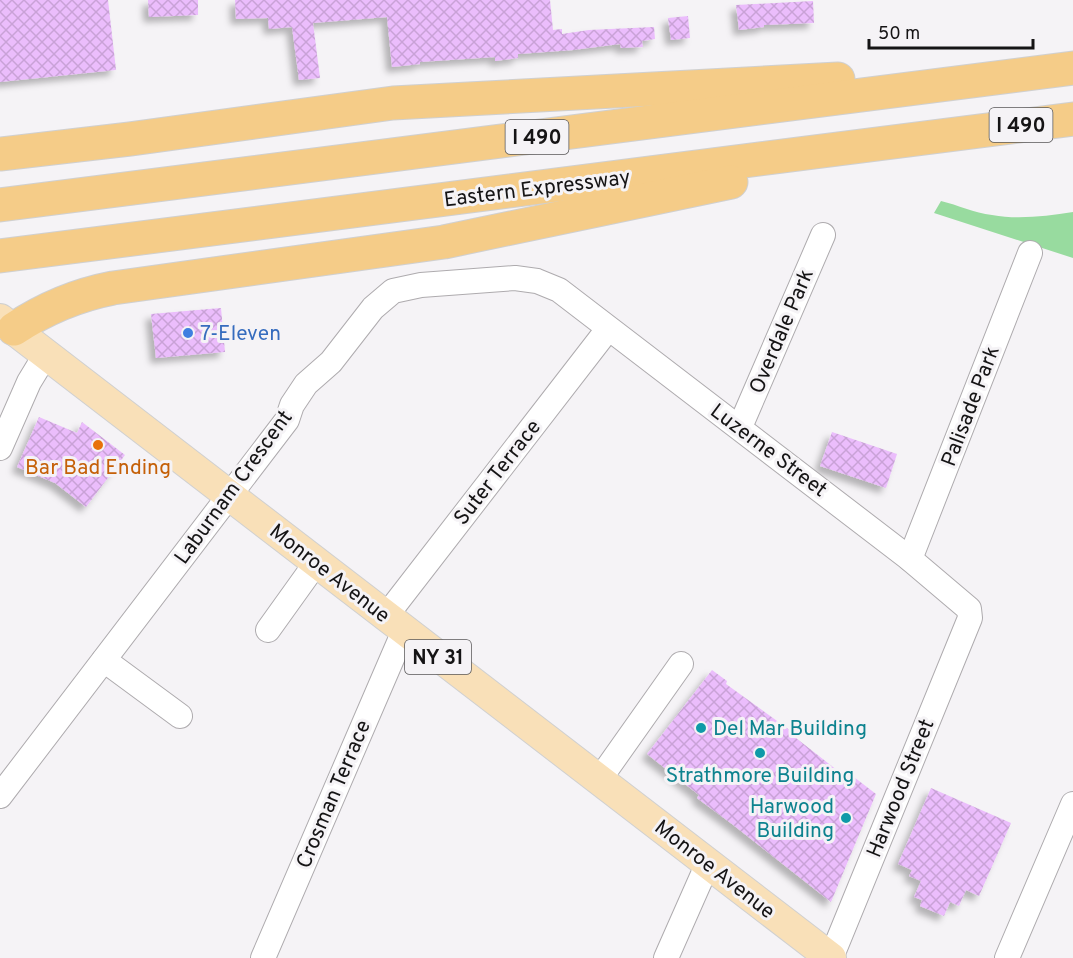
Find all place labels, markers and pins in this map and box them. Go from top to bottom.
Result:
place label: 7-Eleven [200,321,281,348]
marker: 7-Eleven [181,326,195,340]
marker: Bar Bad Ending [91,438,105,452]
place label: Bar Bad Ending [25,455,171,482]
place label: Del Mar Building [713,716,867,743]
marker: Del Mar Building [694,721,708,735]
marker: Strathmore Building [753,746,767,760]
place label: Strathmore Building [666,763,854,790]
place label: Harwood Building [750,794,834,845]
marker: Harwood Building [839,811,853,825]

